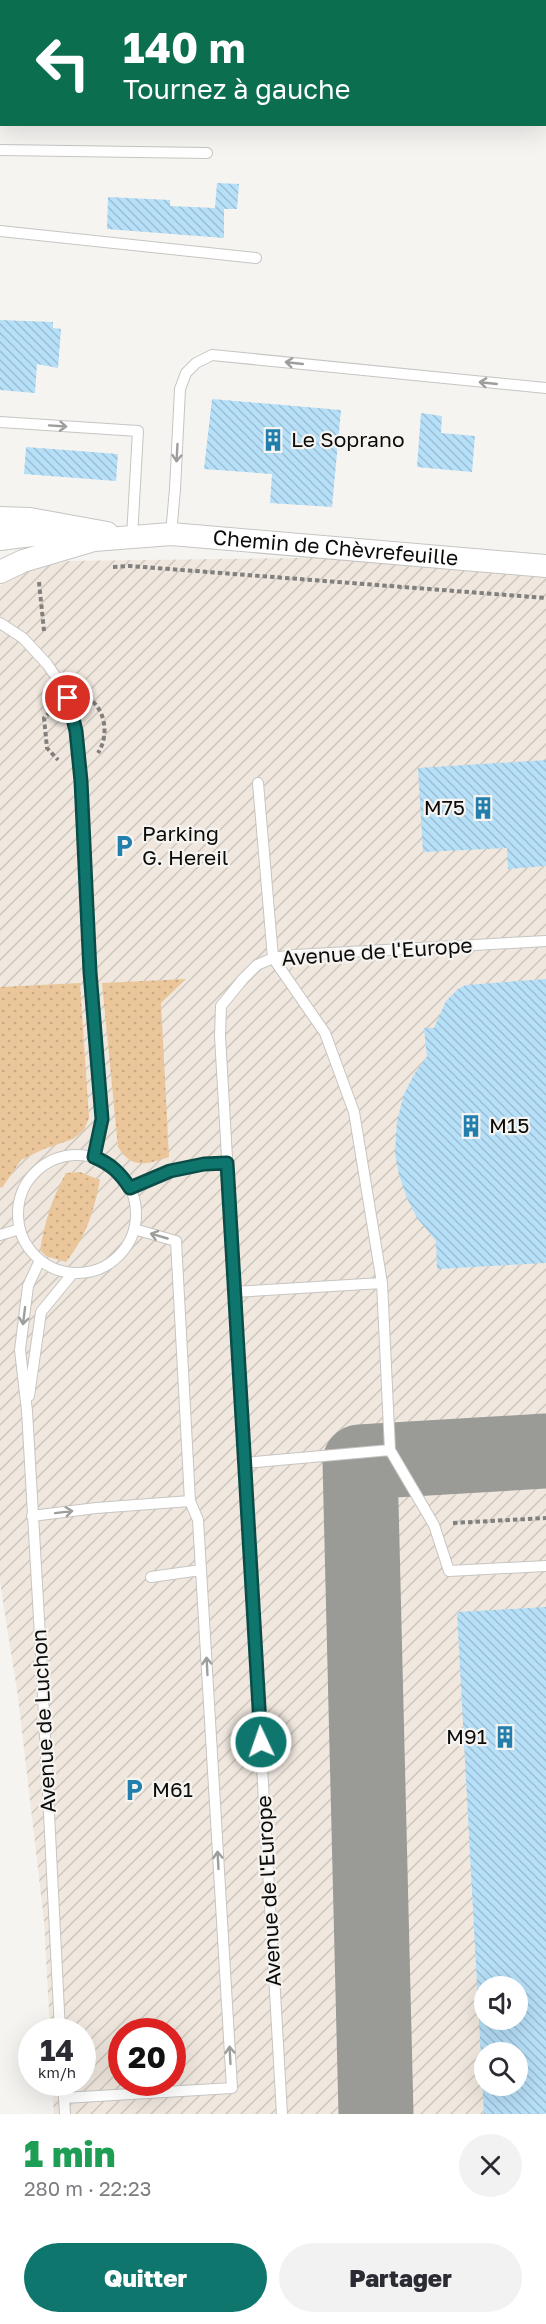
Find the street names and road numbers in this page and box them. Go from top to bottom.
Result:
street label: Chemin de Chèvrefeuille [212,524,460,570]
street label: Avenue de l'Europe [281,931,473,971]
street label: Avenue de Luchon [25,1629,61,1814]
street label: Avenue de l'Europe [250,1795,286,1987]

